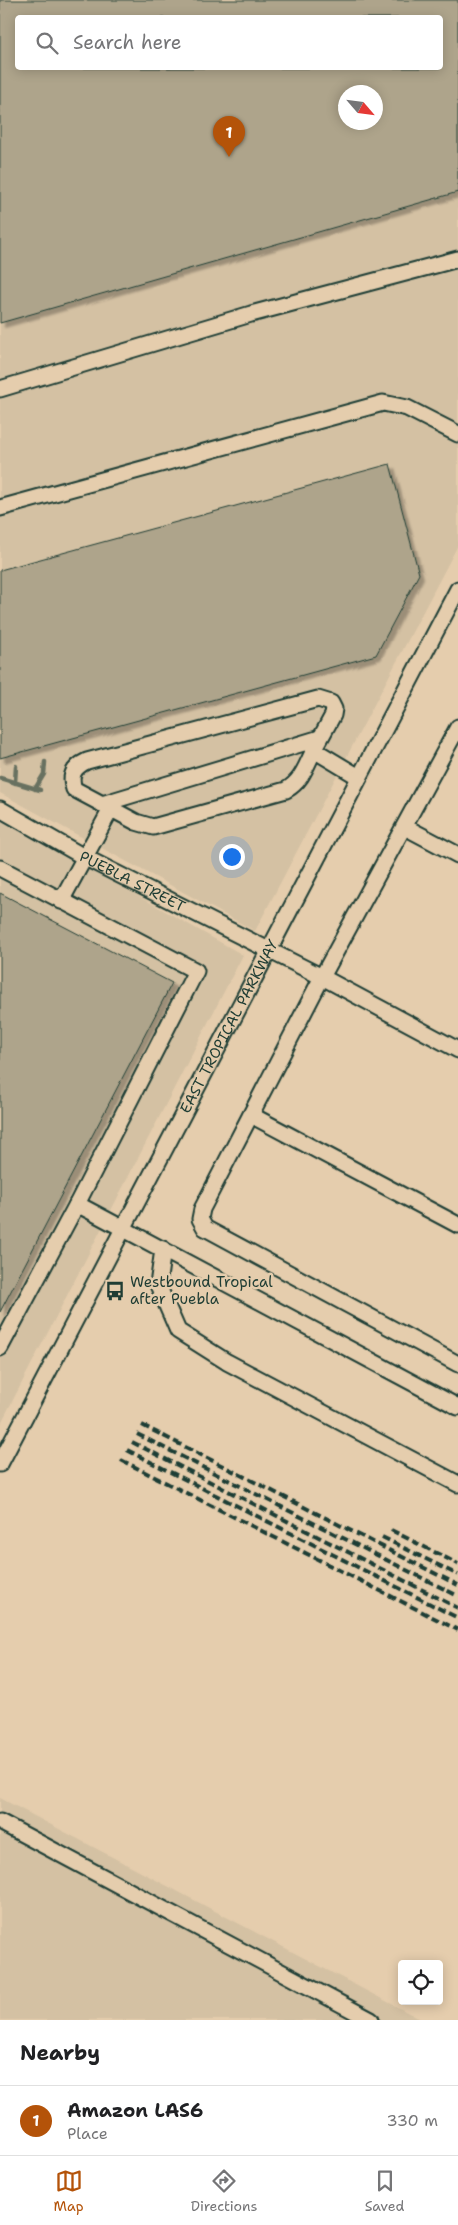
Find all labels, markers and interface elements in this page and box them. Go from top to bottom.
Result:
search box [15,15,443,70]
icon: search [33,29,61,57]
text: Search here [73,30,182,55]
north arrow [338,85,383,130]
pin: 1 [213,116,245,157]
your location [219,844,245,870]
street label: PUEBLA STREET [76,846,189,917]
street label: EAST TROPICAL PARKWAY [175,936,283,1117]
place label: Westbound Tropical after Puebla [130,1272,273,1309]
bus stop icon: Westbound Tropical after Puebla [104,1280,126,1302]
map controls [398,1960,443,2005]
button: locate [398,1960,443,2005]
text: Nearby [20,2039,100,2067]
text: Amazon LAS6 [67,2098,203,2123]
text: 1 [32,2110,40,2131]
text: 330 m [386,2110,438,2131]
text: Place [67,2123,108,2144]
tab: Map [54,2167,84,2215]
tab: Directions [191,2167,257,2215]
tab: Saved [365,2167,404,2215]

